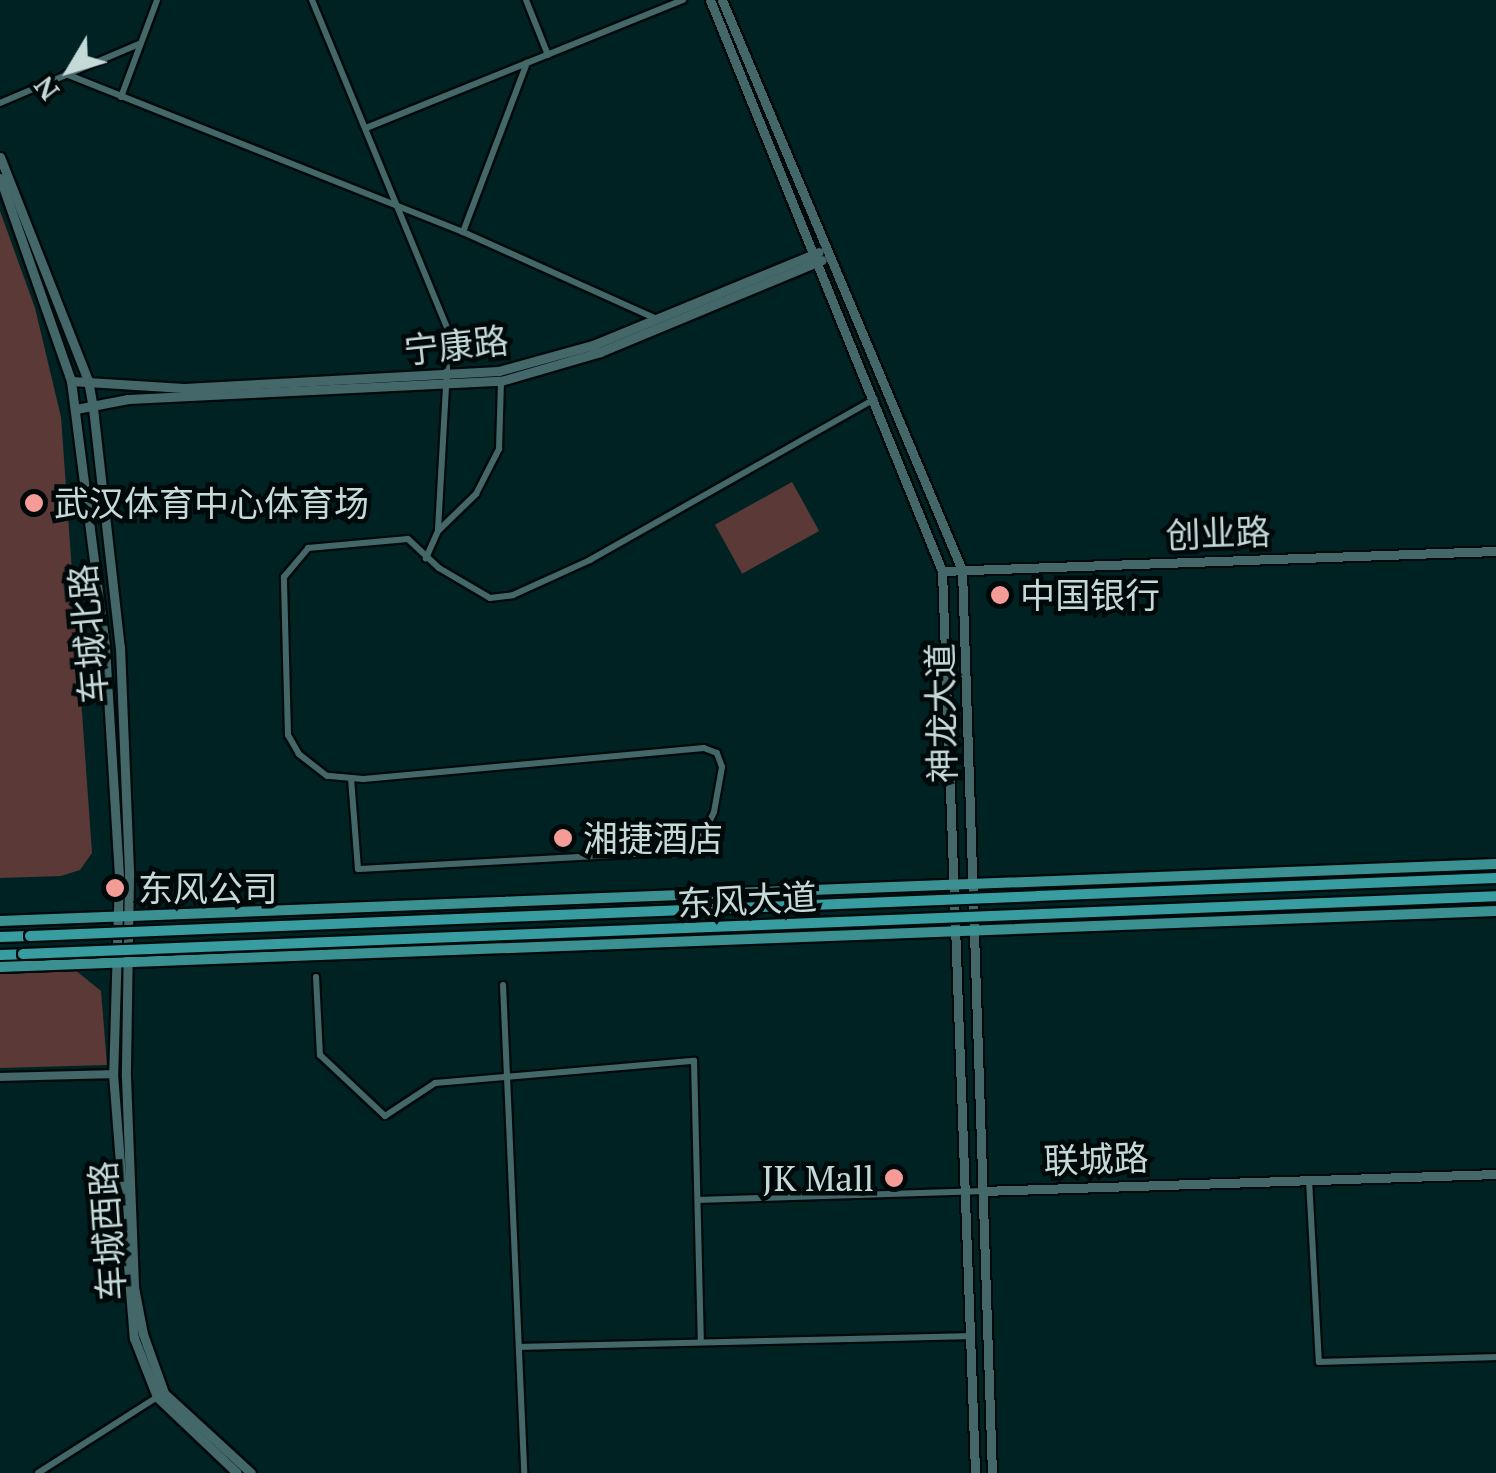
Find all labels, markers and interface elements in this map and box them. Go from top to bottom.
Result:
north arrow [20,20,120,120]
text: N [25,69,67,109]
street label: 宁康路 [402,319,510,371]
place label: 武汉体育中心体育场 [54,482,369,524]
marker: 武汉体育中心体育场 [23,492,45,514]
street label: 创业路 [1165,510,1271,556]
street label: 车城北路 [61,562,115,706]
place label: 中国银行 [1020,574,1160,616]
marker: 中国银行 [989,584,1011,606]
street label: 神龙大道 [919,643,963,783]
place label: 湘捷酒店 [583,817,723,859]
marker: 湘捷酒店 [552,827,574,849]
place label: 东风公司 [138,867,278,909]
marker: 东风公司 [102,875,128,901]
street label: 东风大道 [676,875,818,925]
street label: 联城路 [1043,1136,1149,1182]
place label: JK Mall [762,1157,874,1199]
street label: 车城西路 [81,1160,133,1302]
marker: JK Mall [883,1167,905,1189]

